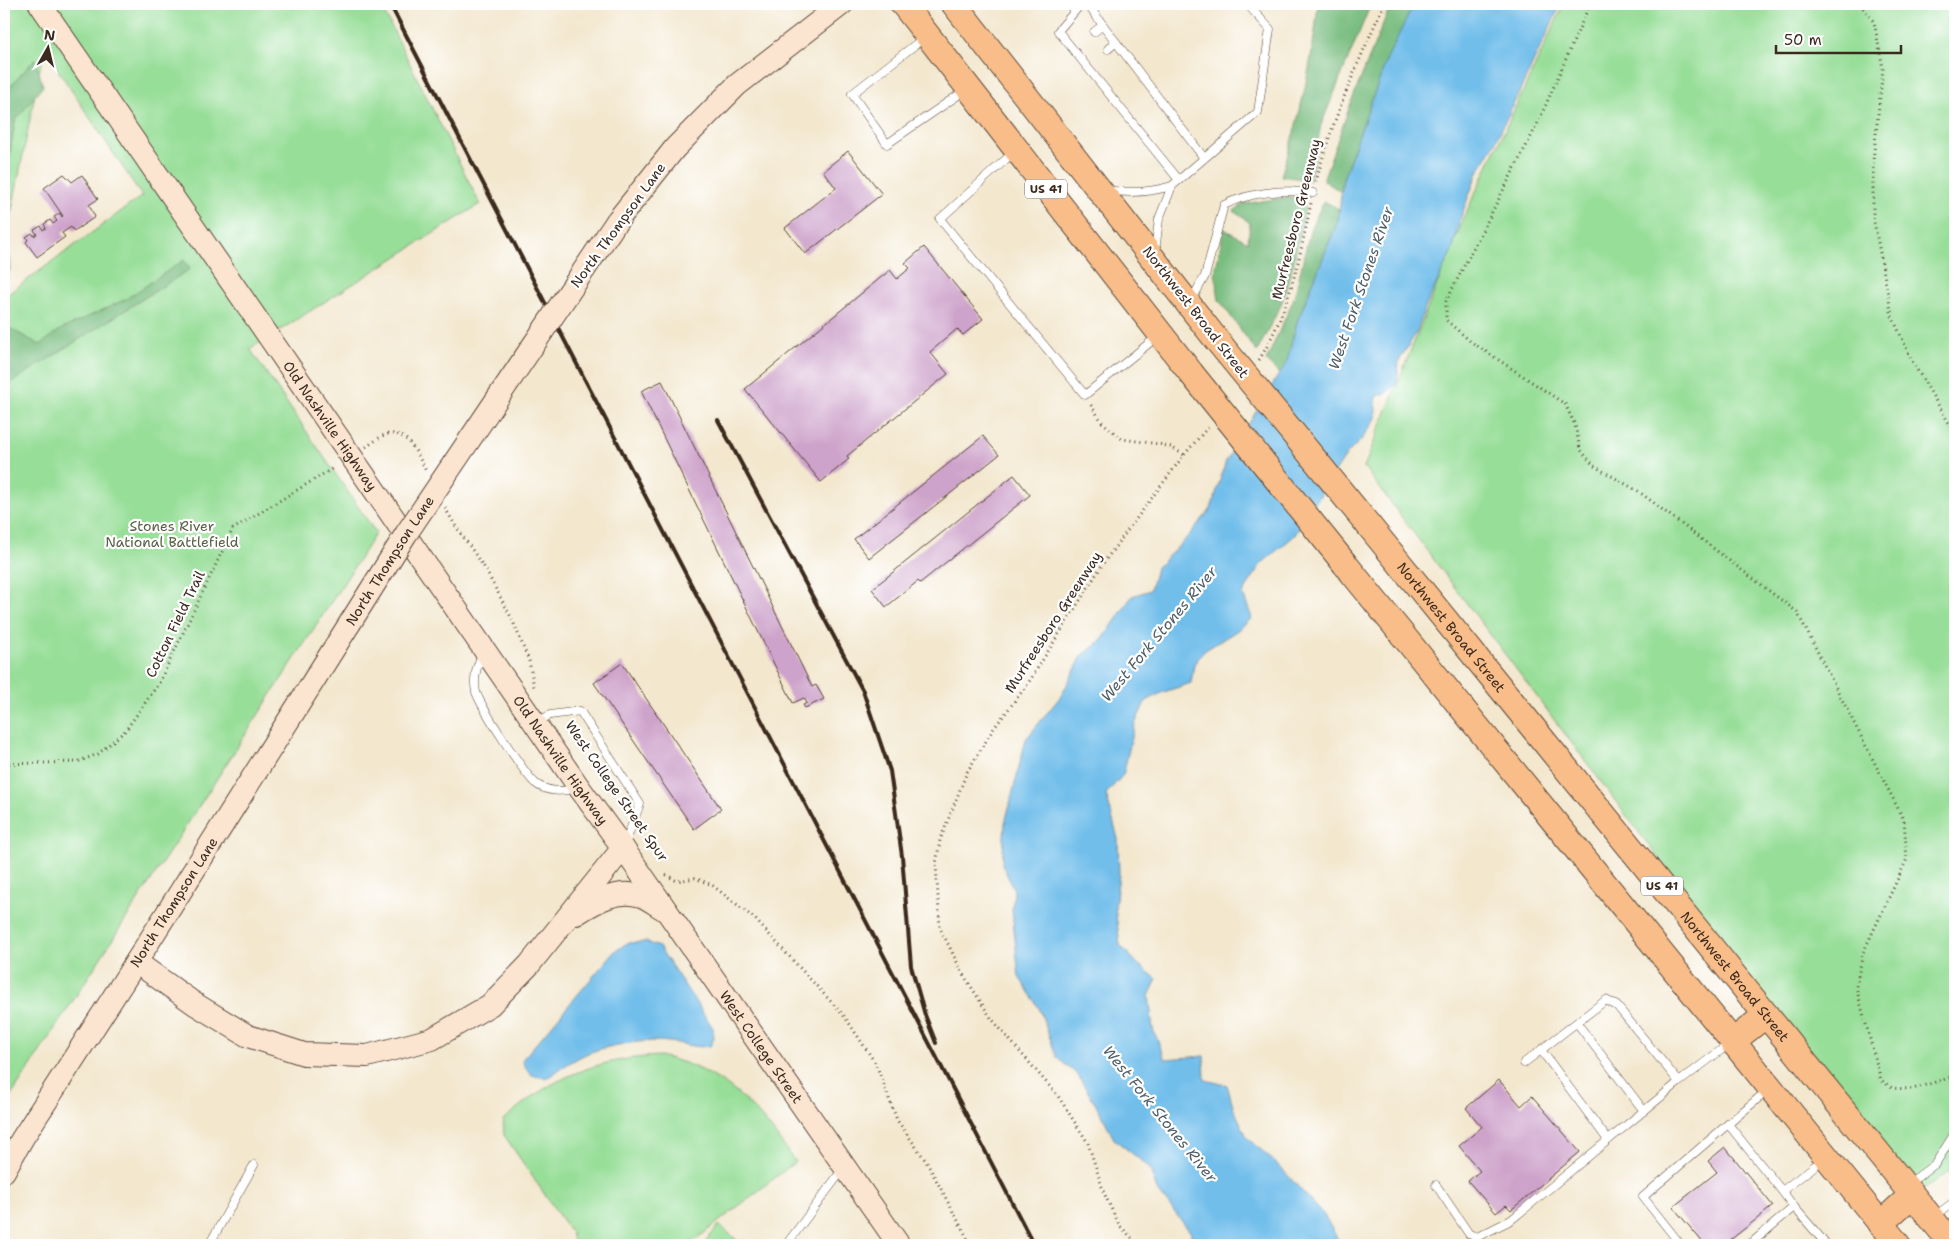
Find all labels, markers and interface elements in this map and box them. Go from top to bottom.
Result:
north arrow [22,22,72,72]
scale bar [1776,22,1902,54]
text: N [43,25,57,45]
text: 50 m [1784,30,1822,50]
street label: Murfreesboro Greenway [1267,137,1325,301]
street label: North Thompson Lane [567,159,670,291]
road number: US 41 [1025,180,1067,198]
water label: West Fork Stones River [1324,203,1399,372]
street label: Northwest Broad Street [1139,242,1253,382]
street label: Old Nashville Highway [279,357,381,494]
street label: North Thompson Lane [342,492,438,629]
park label: Stones River National Battlefield [105,517,239,551]
street label: Murfreesboro Greenway [1001,548,1105,696]
street label: Northwest Broad Street [1393,558,1510,696]
water label: West Fork Stones River [1096,561,1222,706]
street label: Cotton Field Trail [141,567,209,680]
street label: Old Nashville Highway [509,692,612,828]
street label: West College Street Spur [561,717,673,865]
street label: North Thompson Lane [126,834,222,971]
road number: US 41 [1641,876,1683,896]
street label: Northwest Broad Street [1677,908,1793,1045]
street label: West College Street [716,987,807,1107]
water label: West Fork Stones River [1098,1041,1222,1187]

